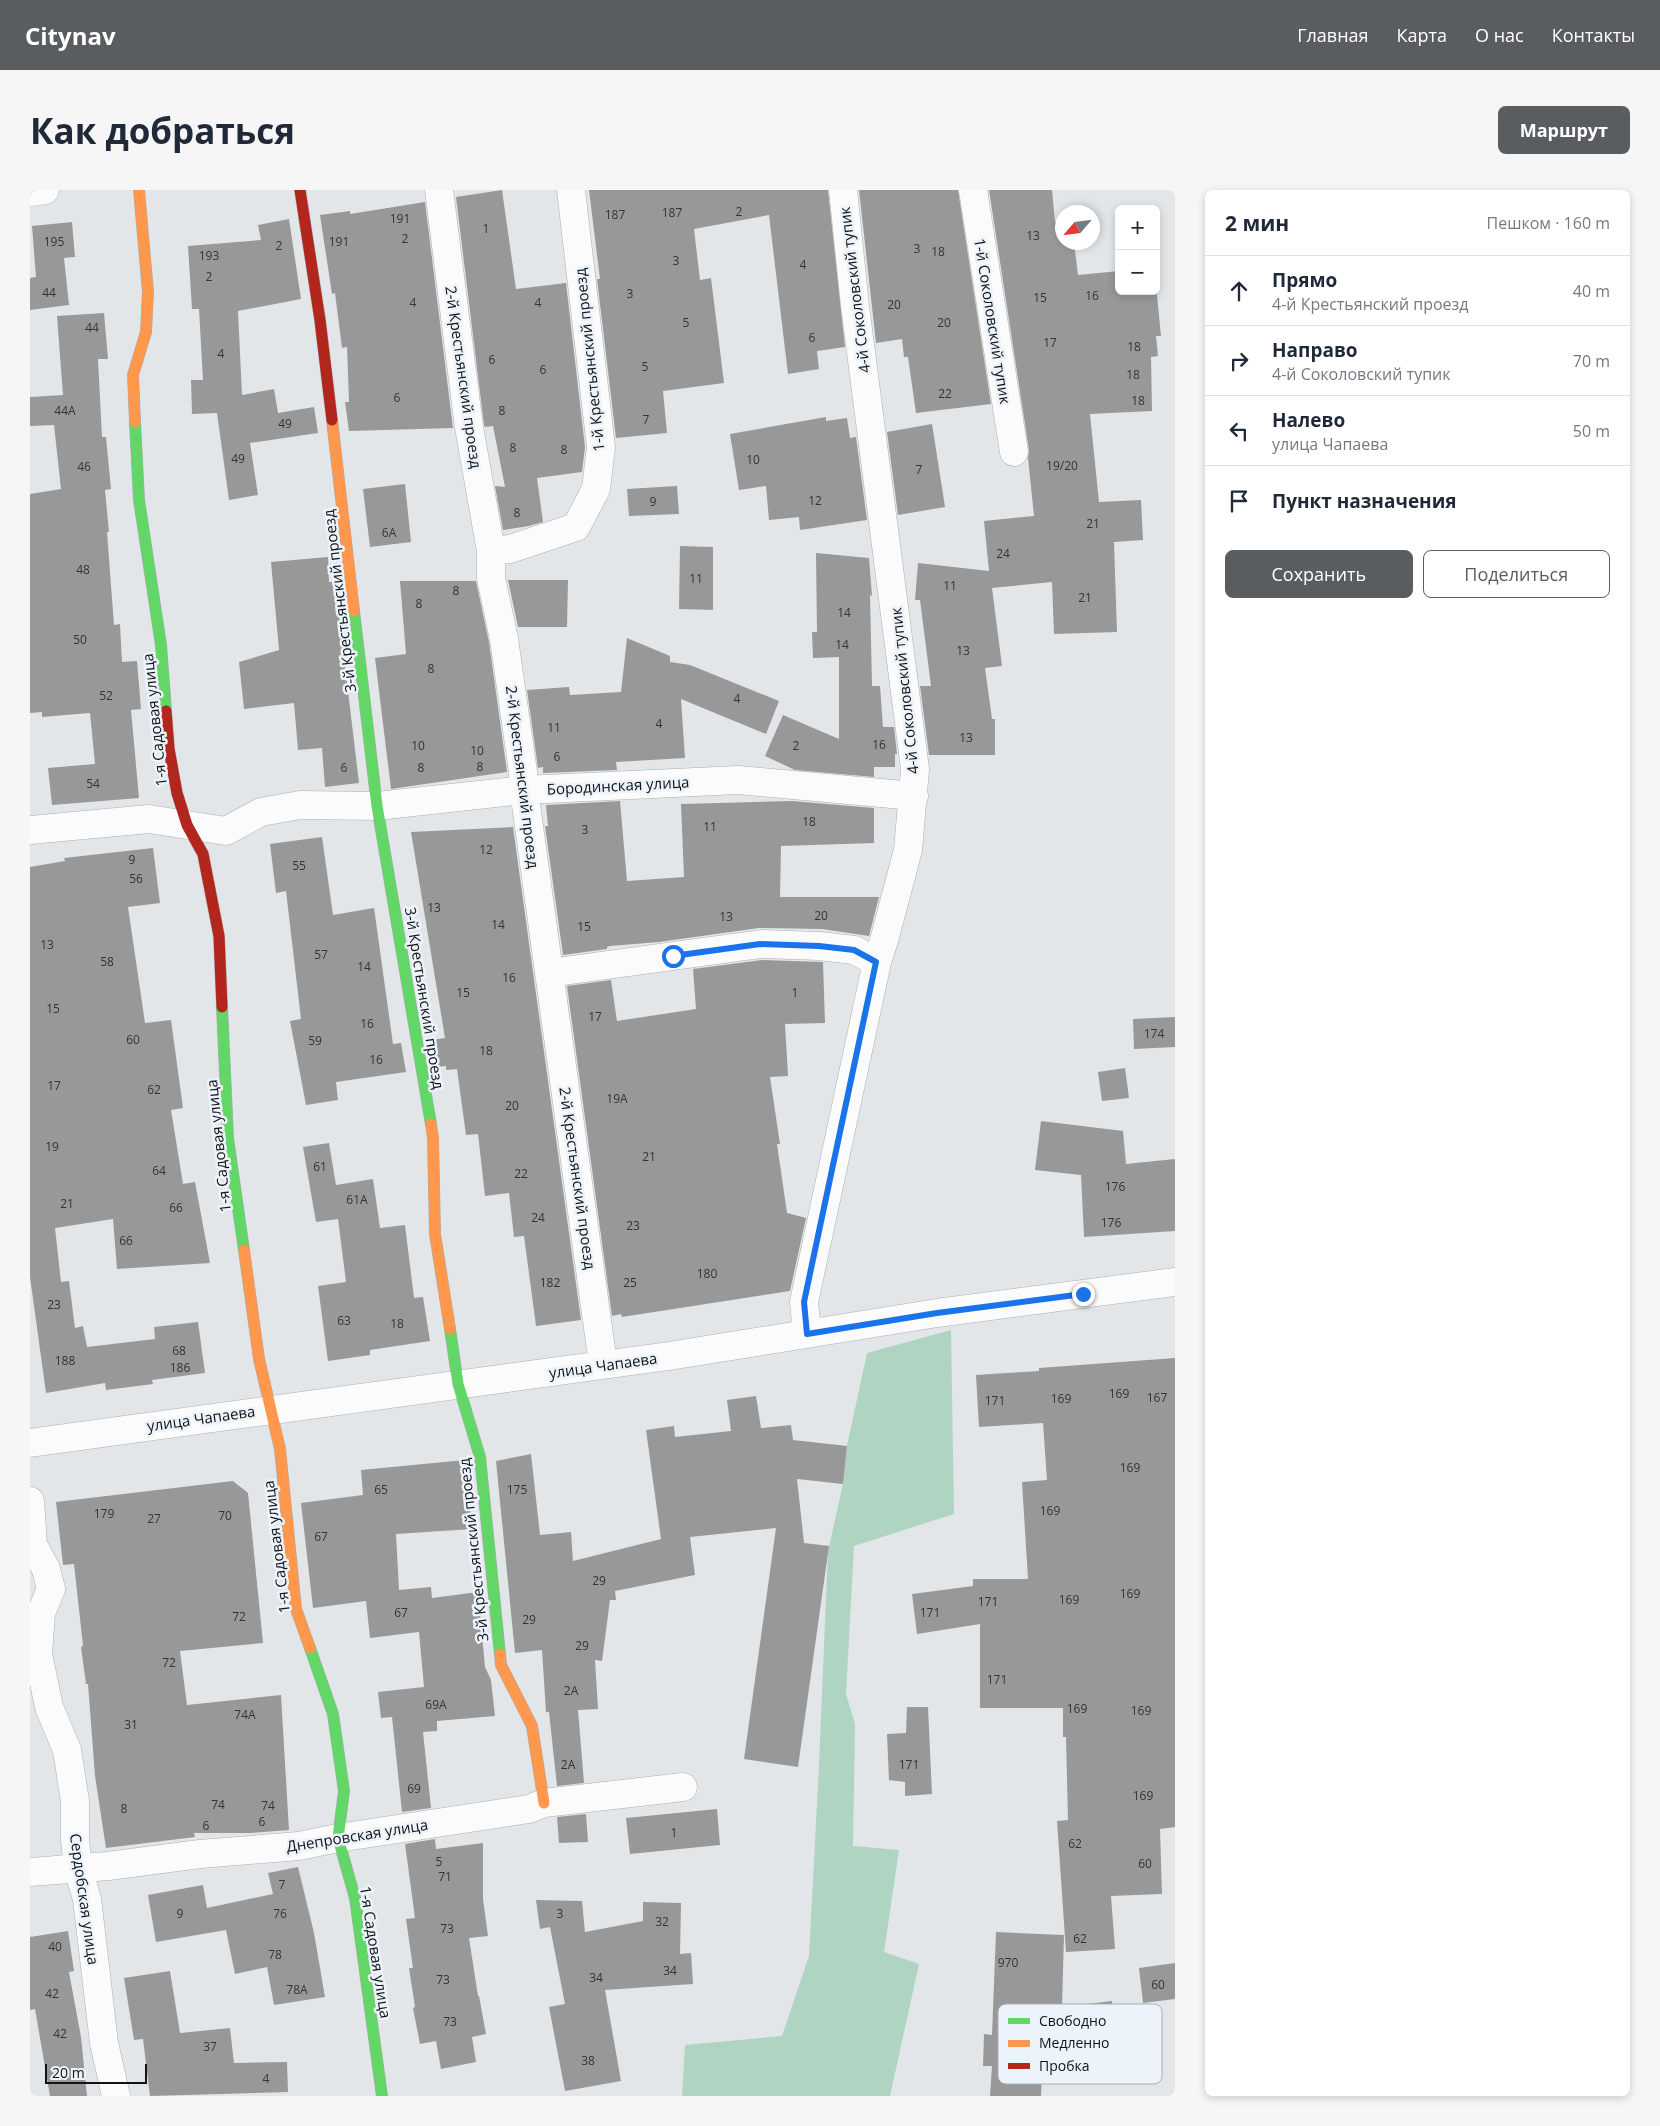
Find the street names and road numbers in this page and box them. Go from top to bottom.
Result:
street label: 4-й Соколовский тупик [834,205,874,374]
street label: 1-й Соколовский тупик [970,237,1016,405]
street label: 1-й Крестьянский проезд [569,267,609,453]
street label: 2-й Крестьянский проезд [441,284,487,470]
street label: 3-й Крестьянский проезд [318,508,360,694]
street label: 4-й Соколовский тупик [885,606,923,775]
street label: 1-я Садовая улица [137,653,171,787]
street label: 2-й Крестьянский проезд [502,684,544,870]
street label: Бородинская улица [546,771,690,799]
street label: 3-й Крестьянский проезд [401,905,449,1091]
street label: 1-я Садовая улица [201,1079,235,1213]
street label: 2-й Крестьянский проезд [555,1085,601,1271]
street label: улица Чапаева [548,1348,658,1382]
street label: улица Чапаева [146,1401,256,1435]
street label: 3-й Крестьянский проезд [453,1457,493,1643]
street label: 1-я Садовая улица [258,1480,294,1614]
street label: Днепровская улица [285,1814,429,1856]
street label: Сердобская улица [66,1832,104,1966]
street label: 1-я Садовая улица [356,1884,396,2020]

